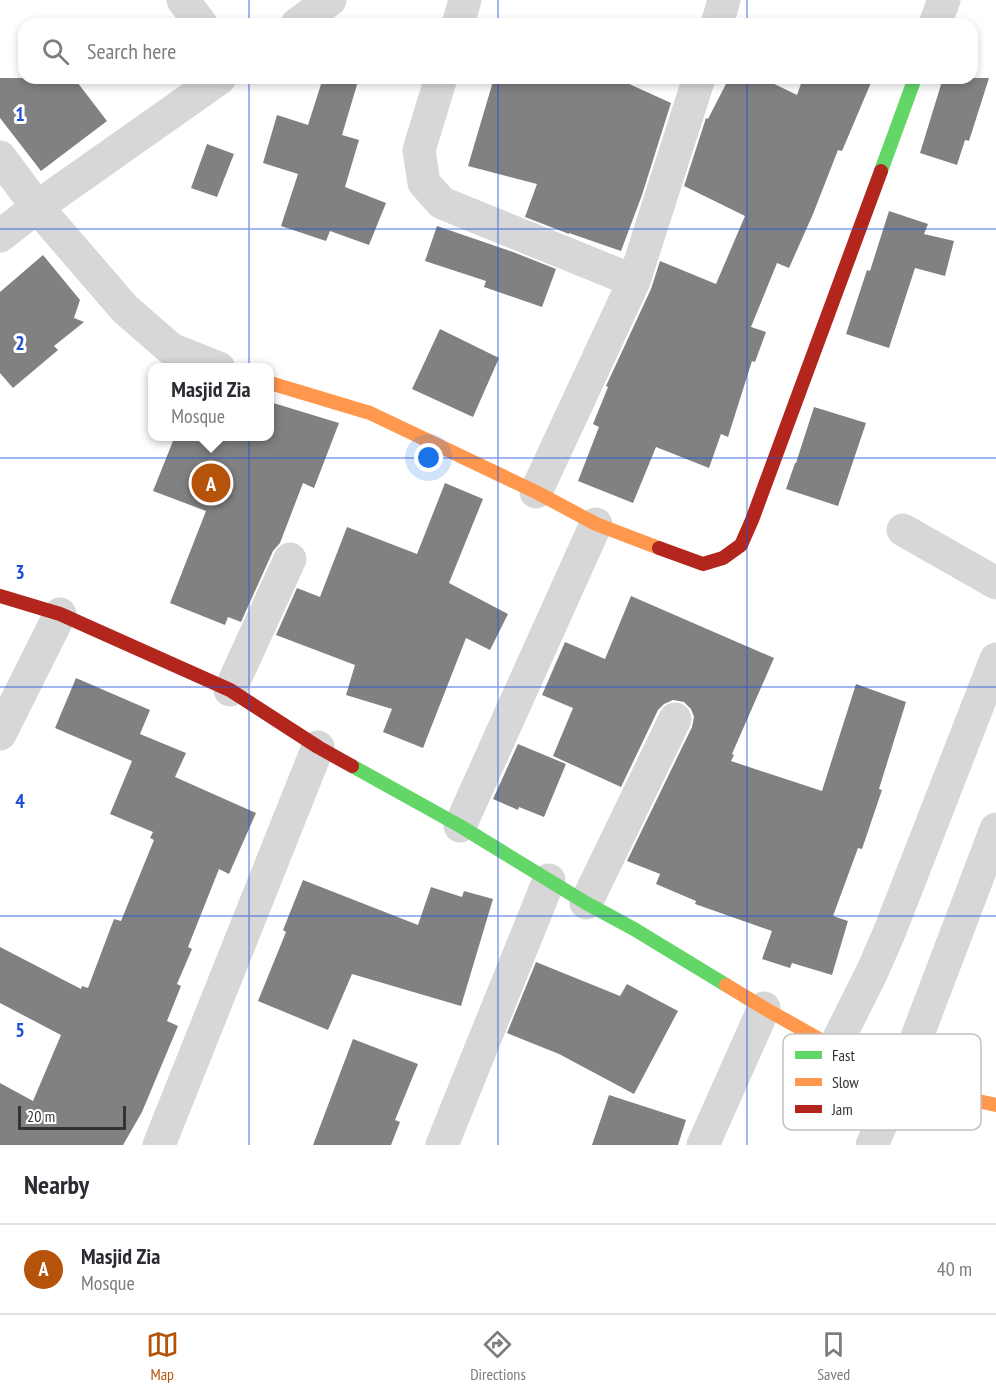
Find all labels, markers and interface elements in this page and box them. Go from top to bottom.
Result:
search box [18,18,978,84]
icon: search [39,35,72,68]
text: Search here [87,37,176,65]
text: 1 [15,101,25,127]
text: 2 [15,330,25,356]
popup [148,363,274,441]
text: Masjid Zia [171,375,251,403]
text: Mosque [171,403,225,429]
your location [414,443,443,472]
pin: A [192,460,230,506]
text: 3 [15,559,25,585]
text: 4 [15,788,25,814]
text: 5 [15,1017,25,1043]
legend [783,1034,981,1130]
text: Fast [832,1045,855,1065]
text: Slow [832,1072,859,1092]
text: Jam [831,1099,853,1119]
scale bar [18,1103,126,1130]
text: 20 m [27,1106,55,1126]
text: Nearby [24,1168,89,1201]
text: Masjid Zia [81,1242,160,1270]
text: A [38,1256,49,1282]
text: 40 m [937,1256,972,1282]
text: Mosque [81,1270,135,1296]
tab: Map [146,1328,179,1384]
tab: Directions [470,1328,526,1384]
tab: Saved [817,1328,850,1384]

